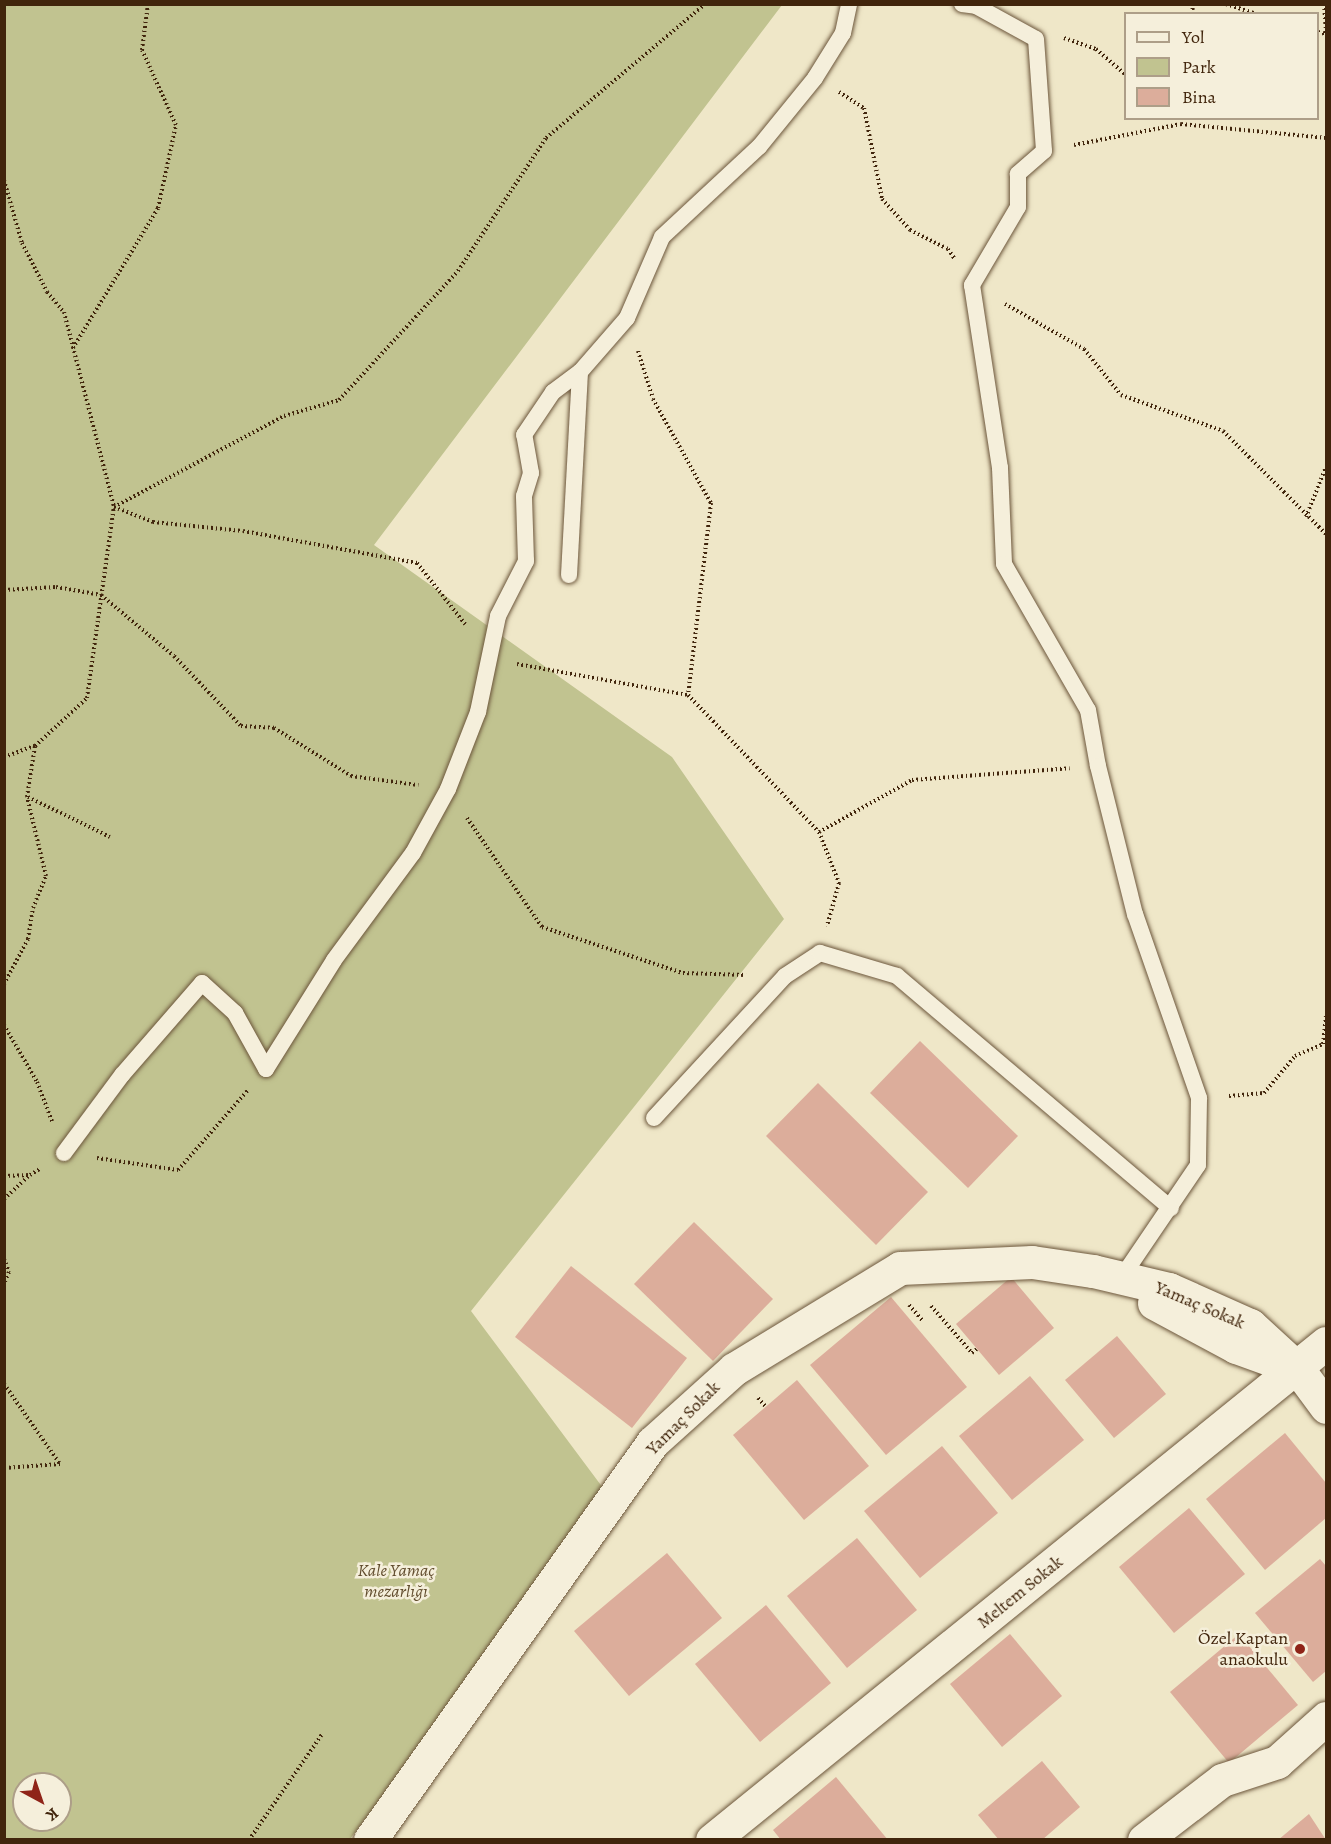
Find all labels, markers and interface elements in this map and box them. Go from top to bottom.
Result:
legend [1124,12,1319,120]
text: Yol [1182,25,1204,49]
text: Park [1182,55,1216,79]
text: Bina [1182,85,1216,109]
street label: Yamaç Sokak [1152,1276,1248,1334]
street label: Yamaç Sokak [642,1377,724,1459]
street label: Meltem Sokak [973,1551,1067,1633]
park label: Kale Yamaç mezarlığı [357,1560,435,1602]
place label: Özel Kaptan anaokulu [1198,1628,1288,1670]
marker: Özel Kaptan anaokulu [1293,1642,1307,1656]
north arrow [12,1772,72,1832]
text: K [41,1802,63,1826]

